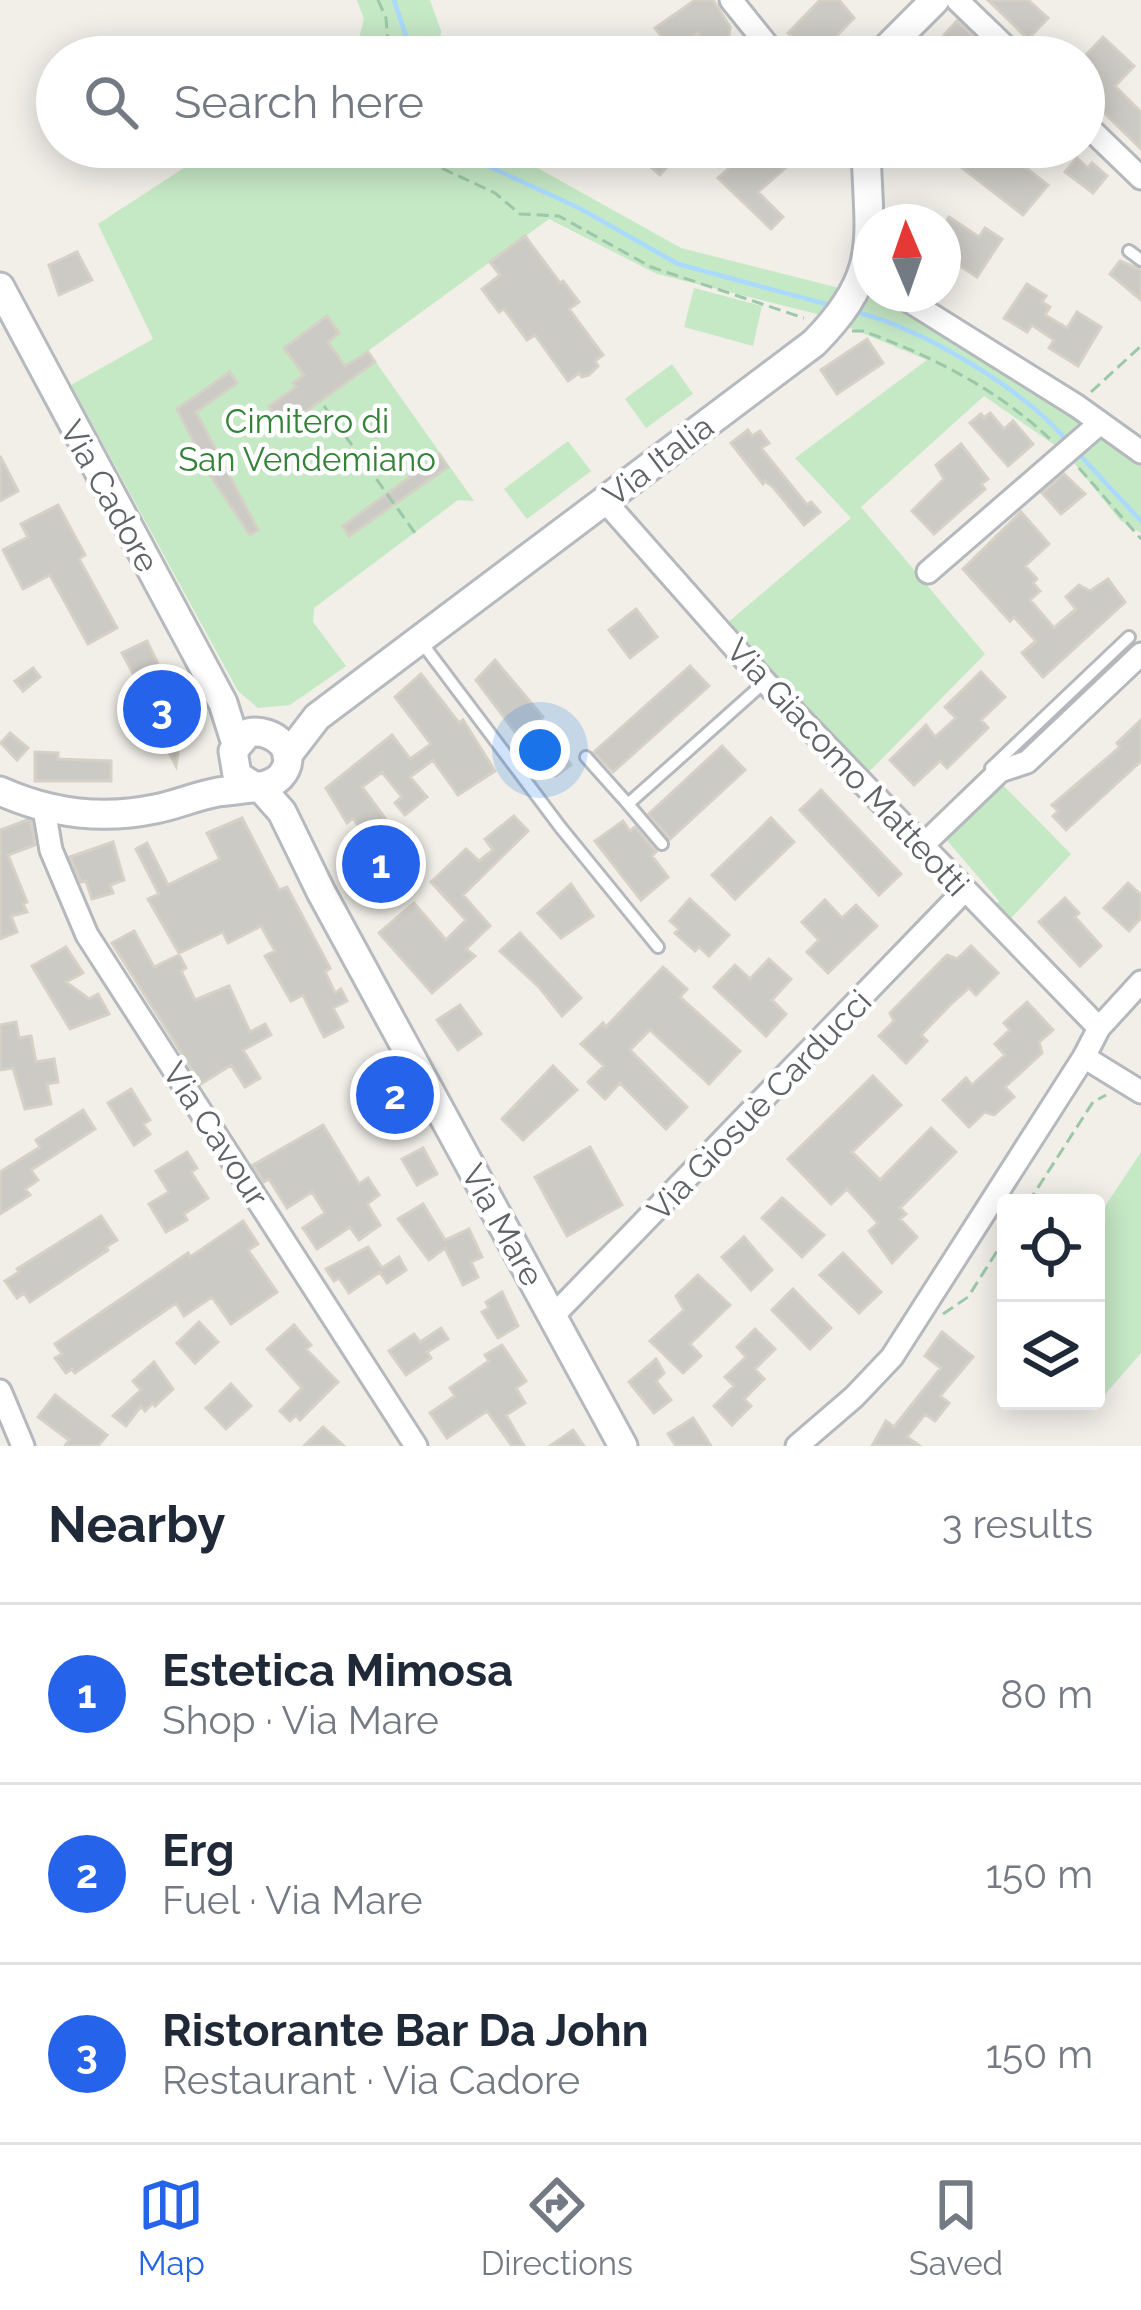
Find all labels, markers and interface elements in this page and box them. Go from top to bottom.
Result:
search box [36,36,1105,168]
icon: search [78,69,144,135]
text: Search here [174,76,424,129]
north arrow [853,204,961,312]
park label: Cimitero di San Vendemiano [178,402,436,479]
street label: Via Italia [596,407,721,514]
street label: Via Cadore [52,414,167,579]
street label: Via Giacomo Matteotti [718,631,977,904]
pin: 3 [123,664,201,754]
your location [510,720,570,780]
pin: 1 [342,819,420,909]
street label: Via Giosuè Carducci [639,982,879,1229]
pin: 2 [356,1050,434,1140]
street label: Via Cavour [155,1055,277,1214]
street label: Via Mare [453,1158,552,1293]
map controls [997,1194,1105,1410]
button: locate [997,1194,1105,1302]
button: layers [997,1302,1105,1410]
text: Nearby [48,1494,225,1554]
text: 3 results [942,1501,1093,1547]
text: Estetica Mimosa [162,1644,513,1697]
text: 1 [77,1671,97,1717]
text: 80 m [1000,1671,1093,1717]
text: Shop · Via Mare [162,1697,439,1743]
text: Erg [162,1824,235,1877]
text: 2 [76,1851,98,1897]
text: 150 m [985,1851,1093,1897]
text: Fuel · Via Mare [162,1877,423,1923]
text: Ristorante Bar Da John [162,2004,649,2057]
text: 3 [76,2031,98,2077]
text: 150 m [985,2031,1093,2077]
text: Restaurant · Via Cadore [162,2057,580,2103]
tab: Map [138,2172,205,2283]
tab: Directions [481,2172,633,2283]
tab: Saved [909,2172,1003,2283]

